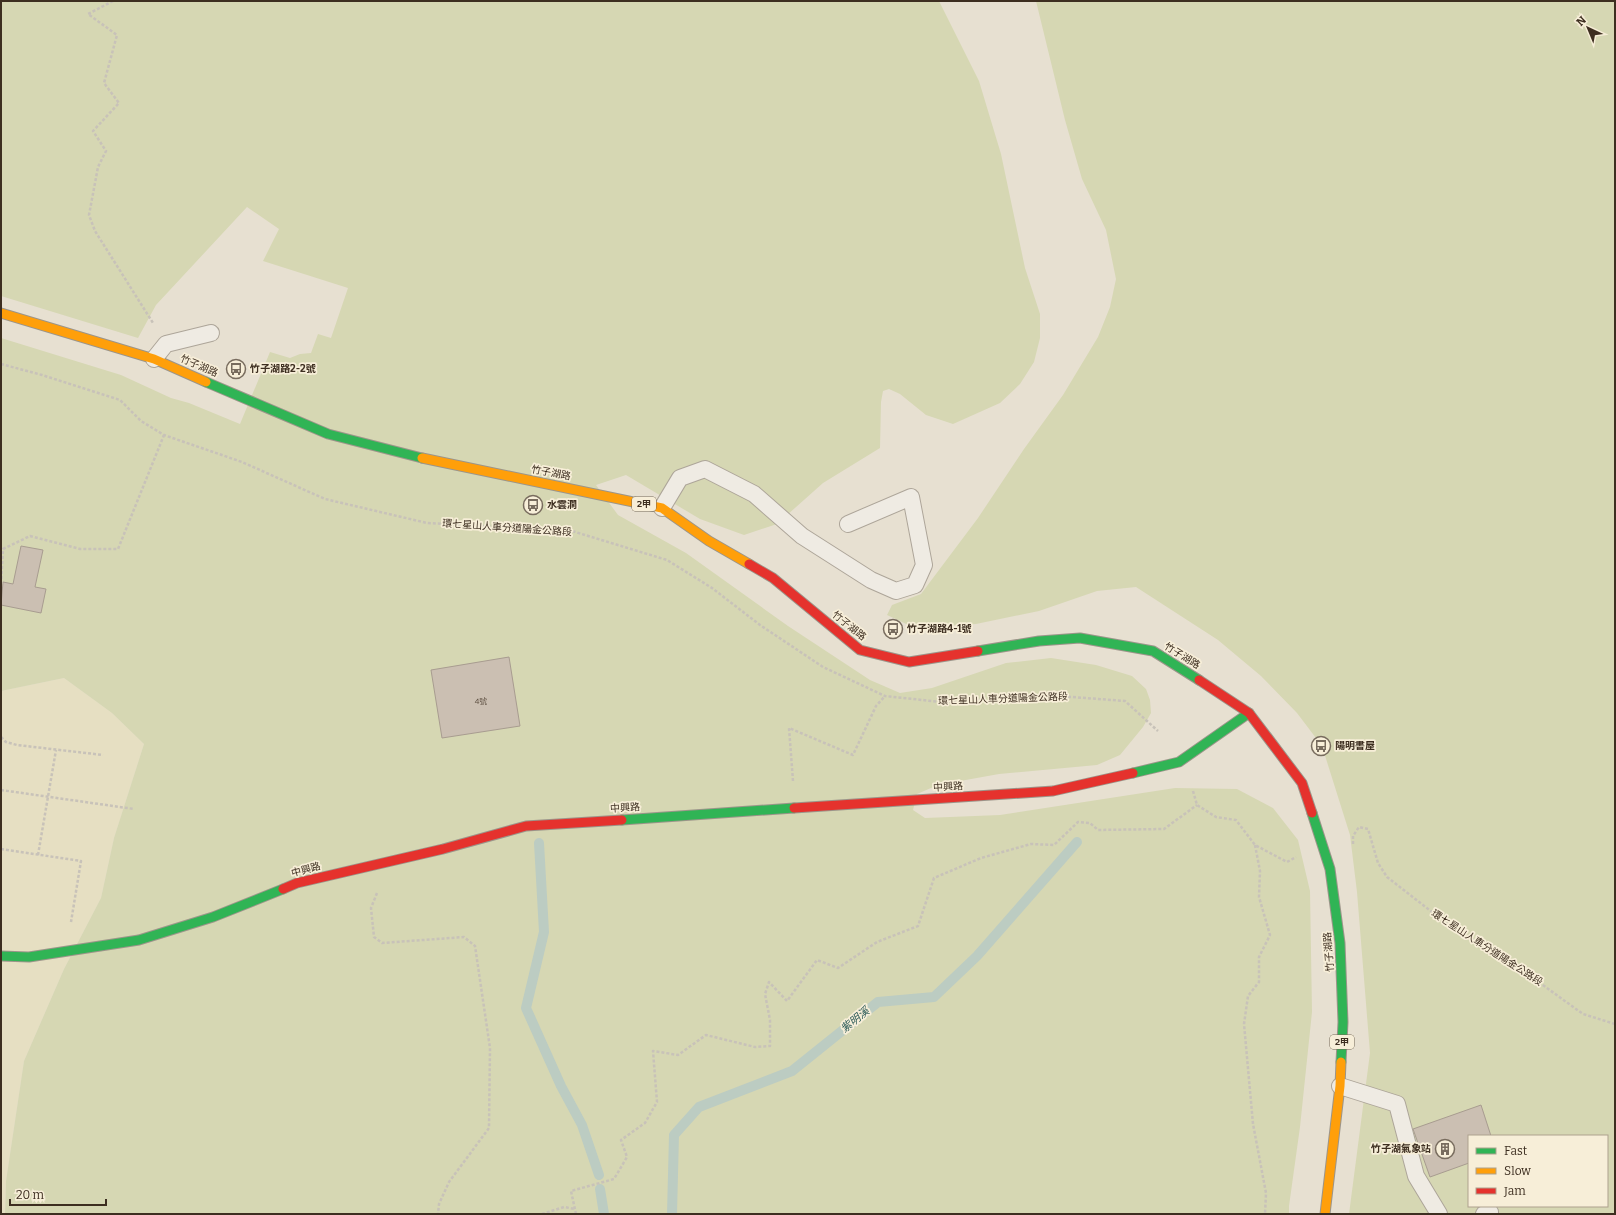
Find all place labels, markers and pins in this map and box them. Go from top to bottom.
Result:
bus stop icon: 竹子湖路2-2號 [225,358,247,380]
place label: 竹子湖路2-2號 [249,363,316,375]
bus stop icon: 水雲澗 [522,494,544,516]
place label: 水雲澗 [547,499,577,511]
bus stop icon: 竹子湖路4-1號 [882,618,904,640]
place label: 竹子湖路4-1號 [906,623,972,635]
bus stop icon: 陽明書屋 [1310,735,1332,757]
place label: 陽明書屋 [1335,740,1375,752]
building icon: 竹子湖氣象站 [1434,1138,1456,1160]
place label: 竹子湖氣象站 [1370,1143,1431,1155]

